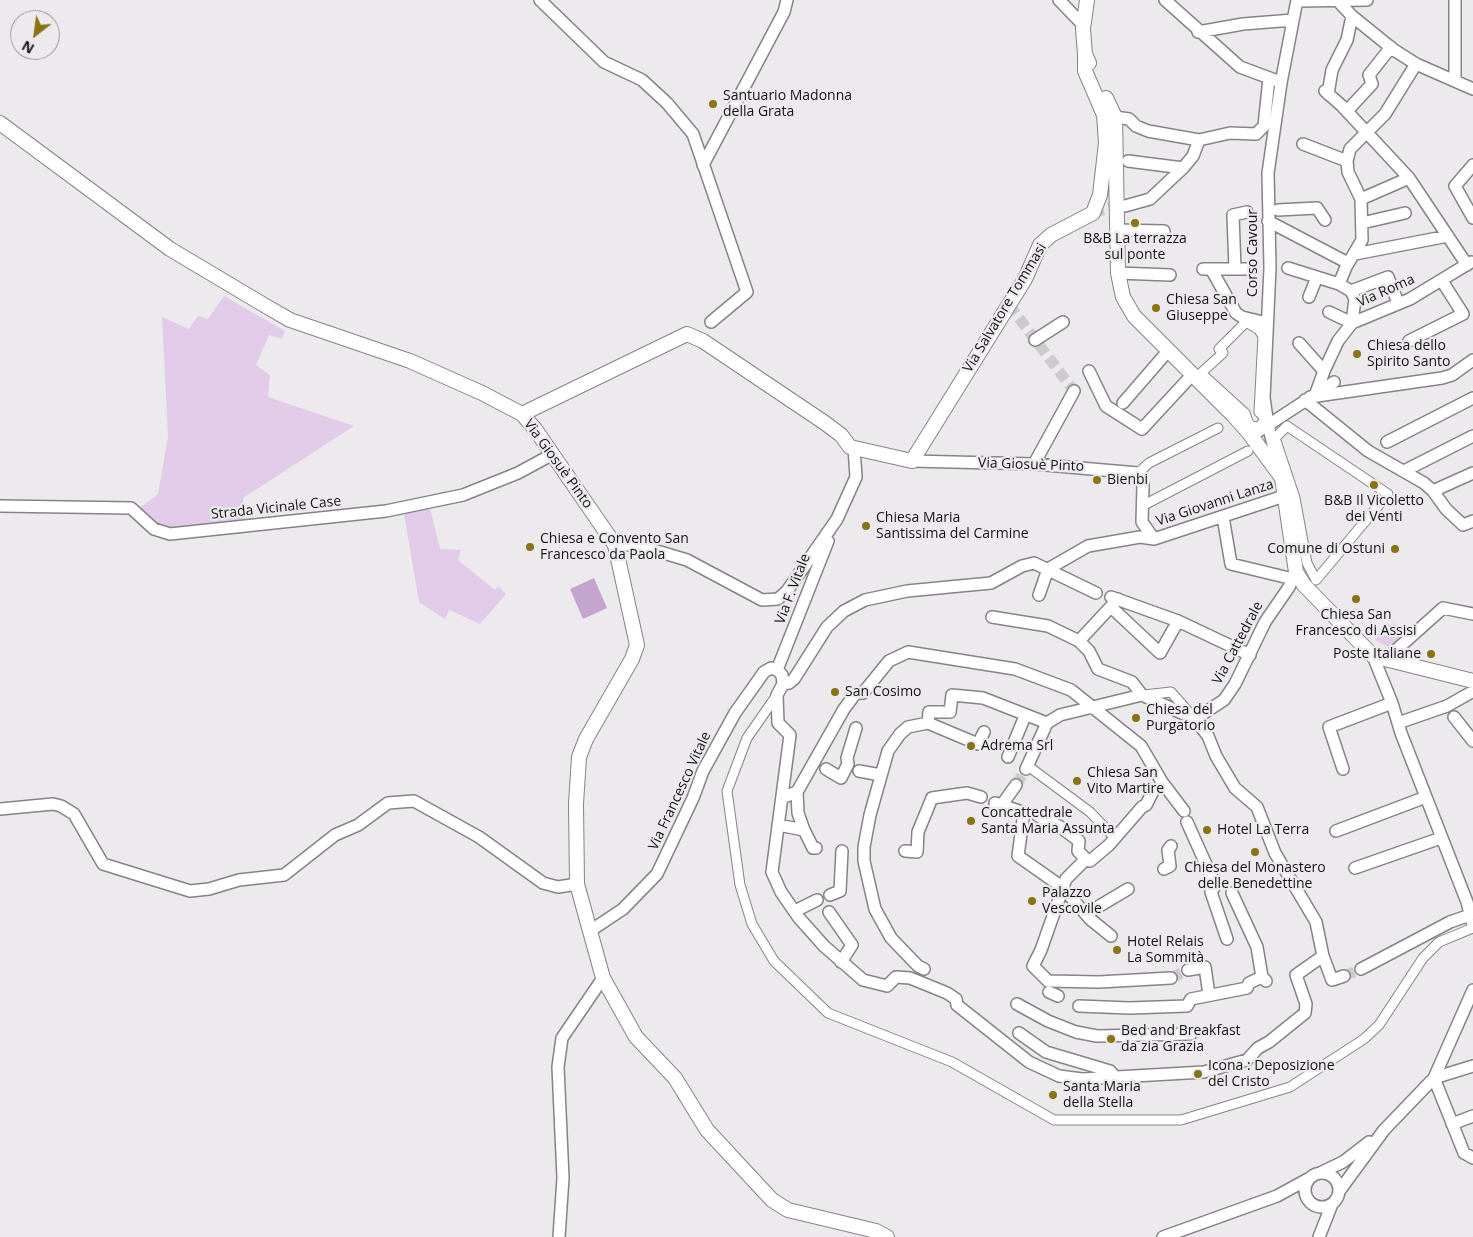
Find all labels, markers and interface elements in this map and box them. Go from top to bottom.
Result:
north arrow [10,10,60,60]
text: N [18,36,37,59]
place label: Santuario Madonna della Grata [723,88,852,120]
marker: Santuario Madonna della Grata [707,98,719,110]
street label: Corso Cavour [1245,209,1261,297]
marker: B&B La terrazza sul ponte [1129,217,1141,229]
place label: B&B La terrazza sul ponte [1083,231,1187,264]
street label: Via Salvatore Tommasi [960,240,1050,376]
street label: Via Roma [1355,271,1417,311]
place label: Chiesa San Giuseppe [1166,292,1237,324]
marker: Chiesa San Giuseppe [1150,302,1162,314]
place label: Chiesa dello Spirito Santo [1367,338,1451,371]
marker: Chiesa dello Spirito Santo [1351,348,1363,360]
street label: Via Giosuè Pinto [520,416,596,512]
street label: Via Giosuè Pinto [978,455,1084,475]
place label: Bienbi [1107,472,1148,488]
marker: Bienbi [1091,474,1103,486]
street label: Via Giovanni Lanza [1154,476,1276,530]
marker: B&B Il Vicoletto dei Venti [1368,479,1380,491]
street label: Strada Vicinale Case [210,493,342,523]
place label: B&B Il Vicoletto dei Venti [1324,493,1424,526]
place label: Chiesa Maria Santissima del Carmine [876,510,1029,542]
marker: Chiesa Maria Santissima del Carmine [860,520,872,532]
place label: Chiesa e Convento San Francesco da Paola [540,531,689,564]
marker: Chiesa e Convento San Francesco da Paola [524,541,536,553]
place label: Comune di Ostuni [1267,541,1385,557]
marker: Comune di Ostuni [1389,543,1401,555]
street label: Via F. Vitale [772,552,814,626]
marker: Chiesa San Francesco di Assisi [1350,593,1362,605]
street label: Via Cattedrale [1209,599,1267,687]
place label: Chiesa San Francesco di Assisi [1296,607,1416,640]
place label: Poste Italiane [1333,646,1421,662]
marker: Poste Italiane [1425,648,1437,660]
place label: San Cosimo [845,684,922,700]
marker: San Cosimo [829,686,841,698]
place label: Chiesa del Purgatorio [1146,702,1215,734]
marker: Chiesa del Purgatorio [1130,712,1142,724]
street label: Via Francesco Vitale [645,729,715,853]
place label: Adrema Srl [981,738,1053,754]
marker: Adrema Srl [965,740,977,752]
place label: Chiesa San Vito Martire [1087,765,1164,798]
marker: Chiesa San Vito Martire [1071,775,1083,787]
place label: Concattedrale Santa Maria Assunta [981,805,1115,838]
marker: Concattedrale Santa Maria Assunta [965,815,977,827]
place label: Hotel La Terra [1217,822,1309,838]
marker: Hotel La Terra [1201,824,1213,836]
marker: Chiesa del Monastero delle Benedettine [1249,846,1261,858]
place label: Chiesa del Monastero delle Benedettine [1184,860,1326,892]
place label: Palazzo Vescovile [1042,885,1102,918]
marker: Palazzo Vescovile [1026,895,1038,907]
place label: Hotel Relais La Sommità [1127,934,1204,966]
marker: Hotel Relais La Sommità [1111,944,1123,956]
place label: Bed and Breakfast da zia Grazia [1121,1023,1241,1056]
marker: Bed and Breakfast da zia Grazia [1105,1033,1117,1045]
place label: Icona : Deposizione del Cristo [1208,1058,1335,1090]
marker: Icona : Deposizione del Cristo [1192,1068,1204,1080]
place label: Santa Maria della Stella [1063,1079,1141,1112]
marker: Santa Maria della Stella [1047,1089,1059,1101]

